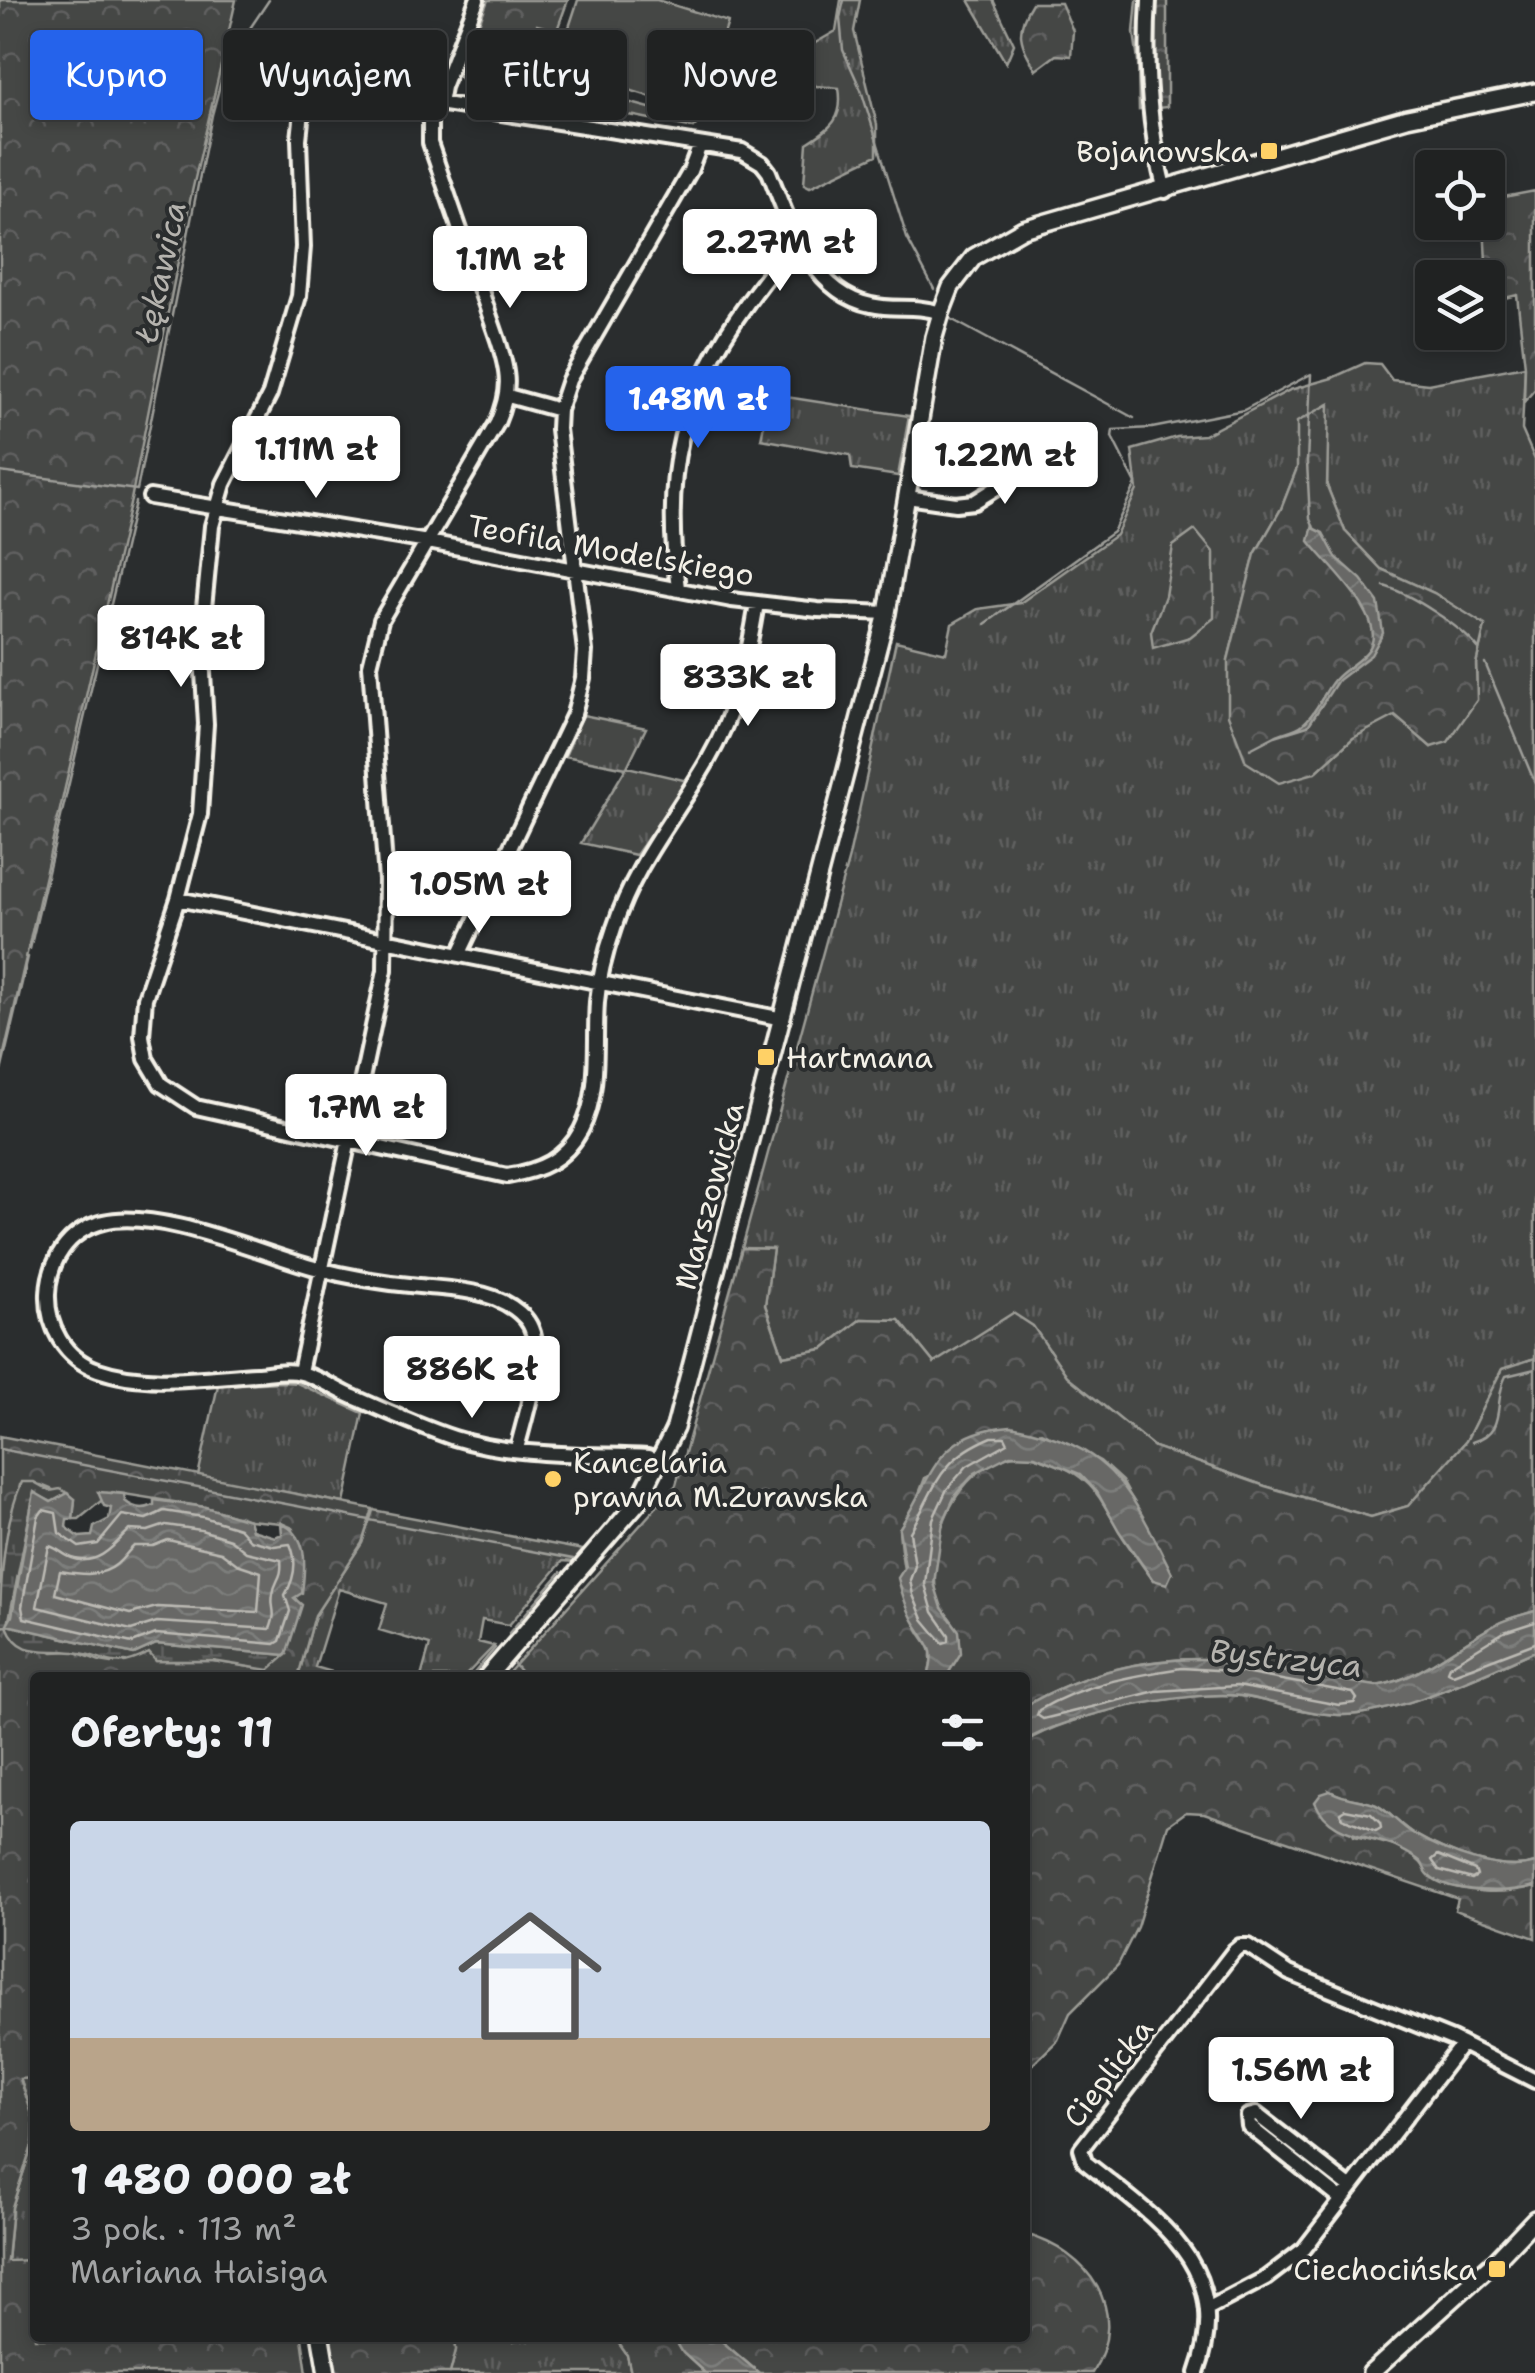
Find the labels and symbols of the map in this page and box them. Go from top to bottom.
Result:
place label: Bojanowska [1076,131,1249,172]
marker: Bojanowska [1258,140,1280,162]
water label: Łękawica [124,197,196,348]
pin: 2.27M zł [677,209,883,294]
pin: 1.1M zł [418,226,602,311]
pin: 1.48M zł [595,366,801,451]
pin: 1.11M zł [213,416,419,501]
pin: 1.22M zł [902,422,1108,507]
street label: Teofila Modelskiego [464,505,758,595]
pin: 814K zł [89,605,273,690]
pin: 833K zł [656,644,840,729]
pin: 1.05M zł [376,851,582,936]
place label: Hartmana [786,1037,933,1078]
marker: Hartmana [755,1046,777,1068]
pin: 1.7M zł [274,1074,458,1159]
street label: Marszowicka [664,1097,754,1294]
pin: 886K zł [380,1336,564,1421]
place label: Kancelaria prawna M.Zurawska [573,1442,868,1517]
marker: Kancelaria prawna M.Zurawska [542,1468,564,1490]
water label: Bystrzyca [1207,1629,1365,1687]
street label: Cieplicka [1054,2010,1163,2136]
pin: 1.56M zł [1198,2037,1404,2122]
place label: Ciechocińska [1293,2249,1477,2290]
marker: Ciechocińska [1486,2258,1508,2280]

